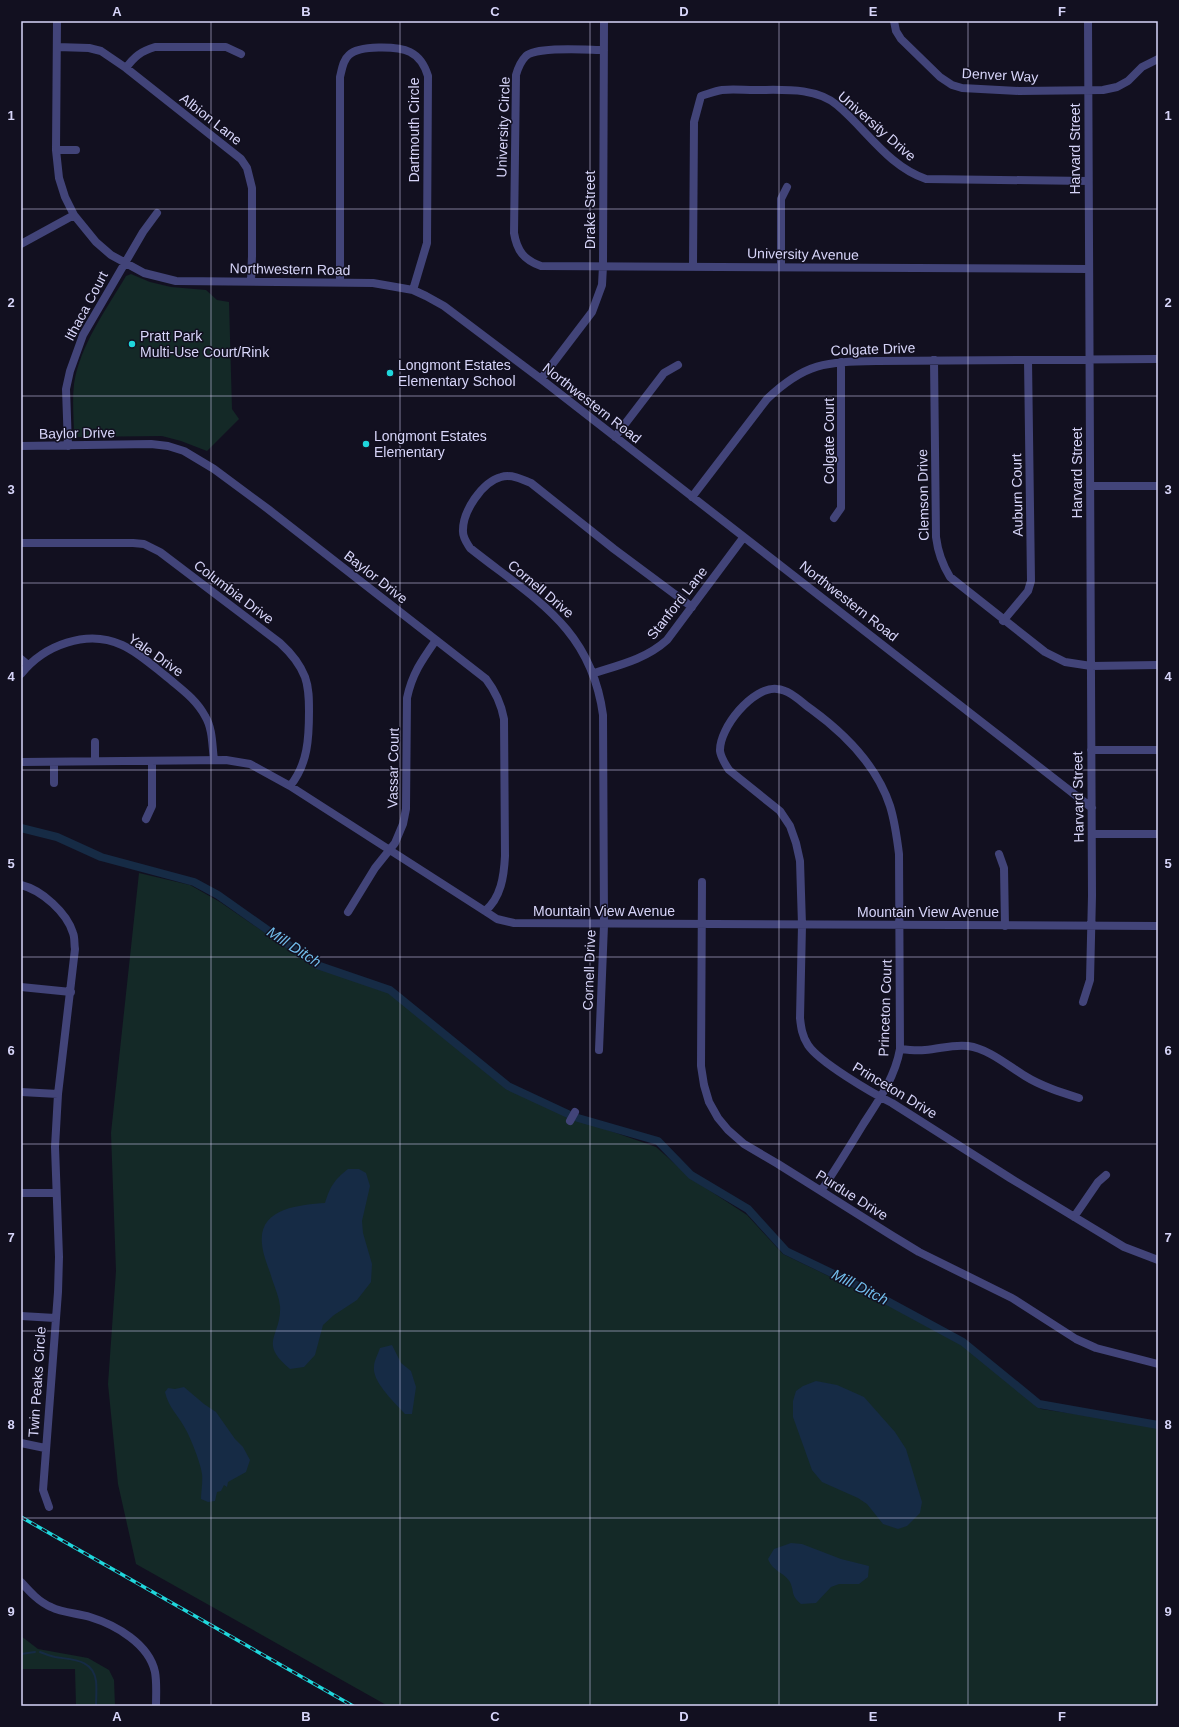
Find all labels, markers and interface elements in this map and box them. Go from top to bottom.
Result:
text: A [112,4,122,19]
text: B [301,4,311,19]
text: C [490,4,500,19]
text: D [679,4,689,19]
text: E [869,4,878,19]
text: F [1058,4,1066,19]
street label: Denver Way [961,65,1039,85]
street label: University Circle [493,76,513,178]
street label: Dartmouth Circle [406,77,422,183]
street label: University Drive [835,88,919,164]
street label: Albion Lane [177,90,245,148]
street label: Harvard Street [1067,103,1083,195]
text: 1 [7,108,15,123]
text: 1 [1164,108,1172,123]
street label: Drake Street [582,171,598,249]
street label: University Avenue [747,245,859,263]
street label: Northwestern Road [230,260,350,278]
street label: Ithaca Court [61,268,111,343]
text: 2 [7,295,15,310]
text: 2 [1164,295,1172,310]
place label: Pratt Park Multi-Use Court/Rink [140,328,270,360]
marker: Pratt Park Multi-Use Court/Rink [127,339,137,349]
street label: Colgate Drive [830,340,916,358]
place label: Longmont Estates Elementary School [398,357,516,389]
street label: Northwestern Road [540,360,644,446]
marker: Longmont Estates Elementary School [385,368,395,378]
street label: Colgate Court [821,398,837,484]
street label: Baylor Drive [39,424,115,442]
street label: Harvard Street [1069,427,1085,519]
place label: Longmont Estates Elementary [374,428,487,460]
marker: Longmont Estates Elementary [361,439,371,449]
street label: Clemson Drive [914,449,932,541]
street label: Auburn Court [1008,453,1026,537]
text: 3 [7,482,15,497]
text: 3 [1164,482,1172,497]
street label: Baylor Drive [341,547,411,607]
street label: Columbia Drive [191,557,277,627]
street label: Cornell Drive [505,557,577,621]
street label: Northwestern Road [797,558,901,644]
street label: Stanford Lane [644,563,711,643]
street label: Yale Drive [125,630,187,680]
text: 4 [7,669,15,684]
text: 4 [1164,669,1172,684]
street label: Vassar Court [384,727,402,808]
street label: Harvard Street [1069,751,1087,843]
text: 5 [7,856,15,871]
text: 5 [1164,856,1172,871]
street label: Mountain View Avenue [533,903,675,919]
street label: Mountain View Avenue [857,904,999,920]
water label: Mill Ditch [264,923,324,970]
street label: Cornell Drive [580,929,598,1011]
street label: Princeton Court [875,959,895,1057]
text: 6 [7,1043,15,1058]
text: 6 [1164,1043,1172,1058]
street label: Princeton Drive [850,1058,940,1122]
street label: Purdue Drive [813,1167,891,1224]
text: 7 [7,1230,15,1245]
text: 7 [1164,1230,1172,1245]
water label: Mill Ditch [829,1265,891,1308]
street label: Twin Peaks Circle [25,1326,49,1438]
text: 8 [7,1417,15,1432]
text: 8 [1164,1417,1172,1432]
text: 9 [7,1604,15,1619]
text: 9 [1164,1604,1172,1619]
text: A [112,1709,122,1724]
text: B [301,1709,311,1724]
text: C [490,1709,500,1724]
text: D [679,1709,689,1724]
text: E [869,1709,878,1724]
text: F [1058,1709,1066,1724]

